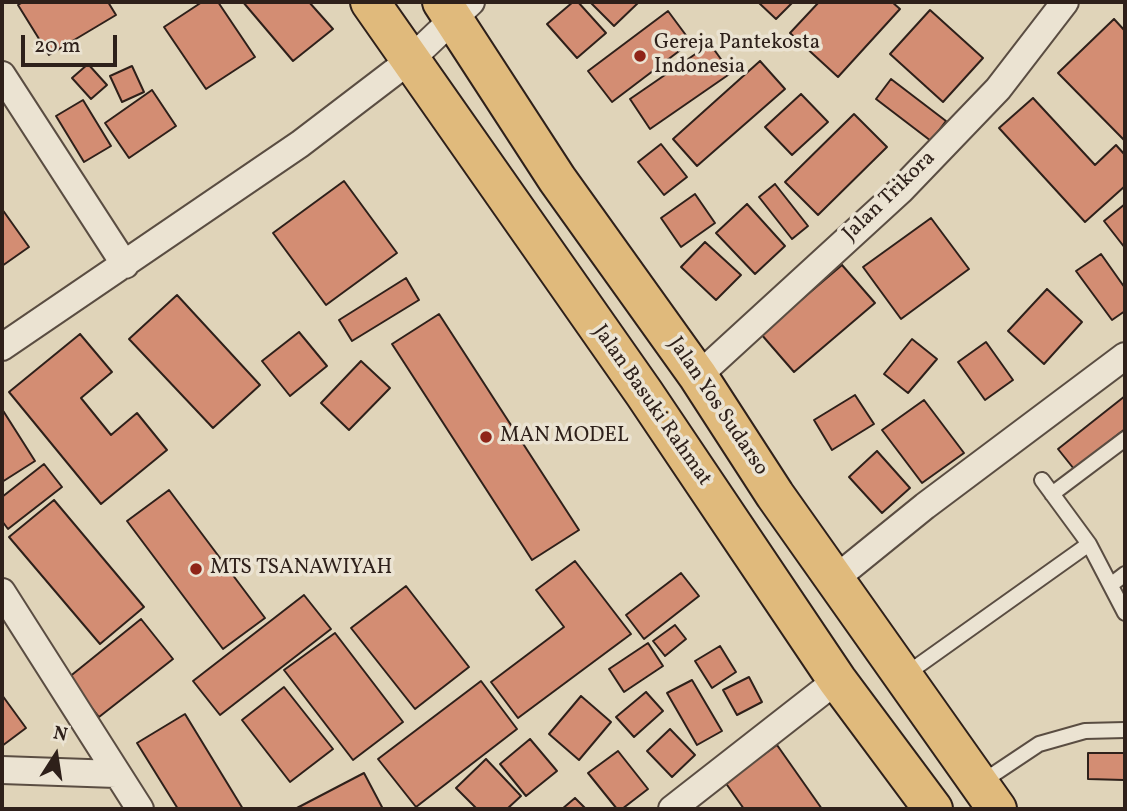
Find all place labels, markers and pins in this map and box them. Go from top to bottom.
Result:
place label: Gereja Pantekosta Indonesia [654,31,820,81]
marker: Gereja Pantekosta Indonesia [632,48,648,64]
place label: MAN MODEL [500,424,629,450]
marker: MAN MODEL [478,429,494,445]
place label: MTS TSANAWIYAH [210,556,392,582]
marker: MTS TSANAWIYAH [188,561,204,577]

